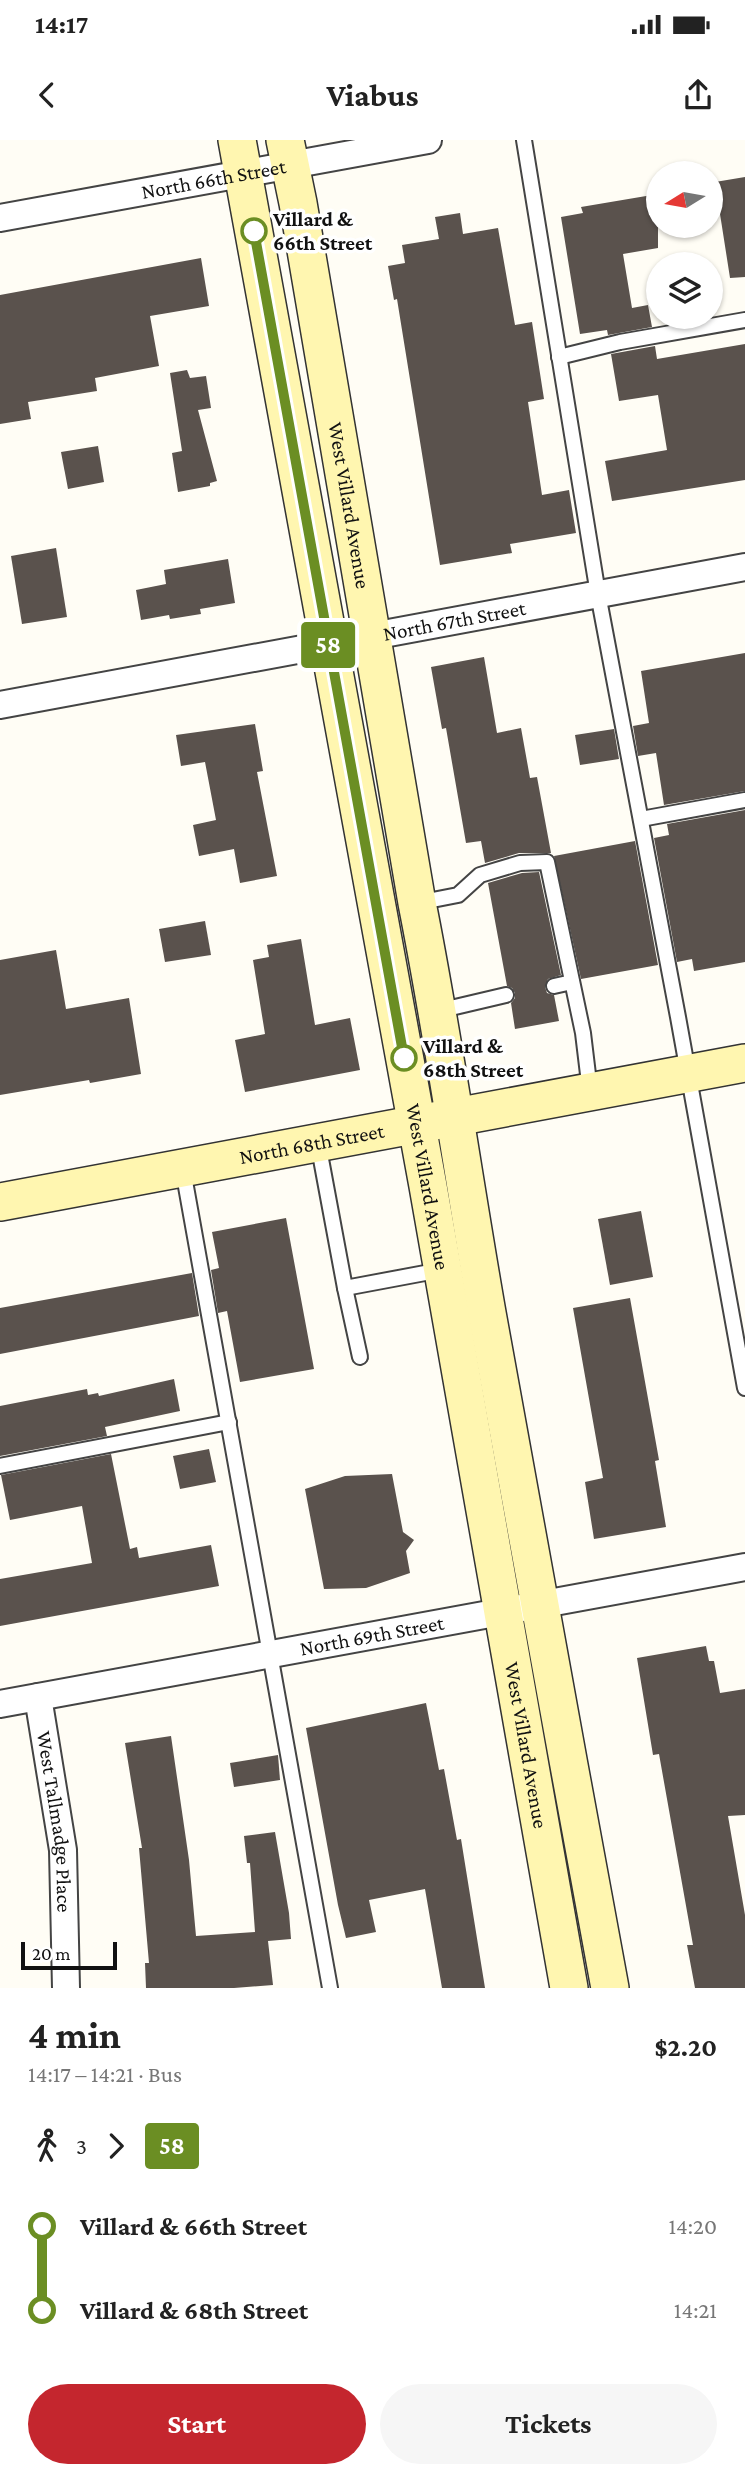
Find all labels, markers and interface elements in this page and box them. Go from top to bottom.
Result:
text: 14:17 [35,10,88,39]
icon: back [28,76,66,114]
icon: share [679,76,717,114]
text: Viabus [327,77,418,113]
street label: North 66th Street [139,154,289,204]
north arrow [646,161,723,238]
map controls [646,161,723,329]
place label: Villard & 66th Street [272,207,373,255]
marker: Villard & 66th Street [241,218,267,244]
button: layers [646,252,723,329]
street label: West Villard Avenue [323,420,375,590]
street label: North 67th Street [381,596,529,646]
line badge: 58 [296,622,360,668]
text: 58 [315,631,341,658]
place label: Villard & 68th Street [422,1034,524,1082]
marker: Villard & 68th Street [391,1045,417,1071]
street label: West Villard Avenue [401,1102,455,1272]
street label: North 68th Street [237,1118,387,1169]
street label: North 69th Street [298,1610,447,1661]
street label: West Villard Avenue [500,1660,553,1830]
street label: West Tallmadge Place [32,1729,76,1913]
scale bar [21,1939,117,1971]
text: 20 m [32,1943,71,1964]
text: 4 min [28,2014,121,2056]
text: $2.20 [654,2033,717,2062]
text: 14:17 – 14:21 · Bus [28,2061,182,2087]
icon: walk [28,2127,66,2165]
icon: forward [97,2127,135,2165]
text: 58 [159,2132,185,2159]
text: 3 [76,2133,87,2159]
text: Villard & 66th Street [80,2212,307,2241]
text: 14:20 [668,2213,717,2239]
text: Villard & 68th Street [80,2296,308,2325]
text: 14:21 [674,2297,717,2323]
button: Start [28,2384,366,2464]
button: Tickets [380,2384,717,2464]

